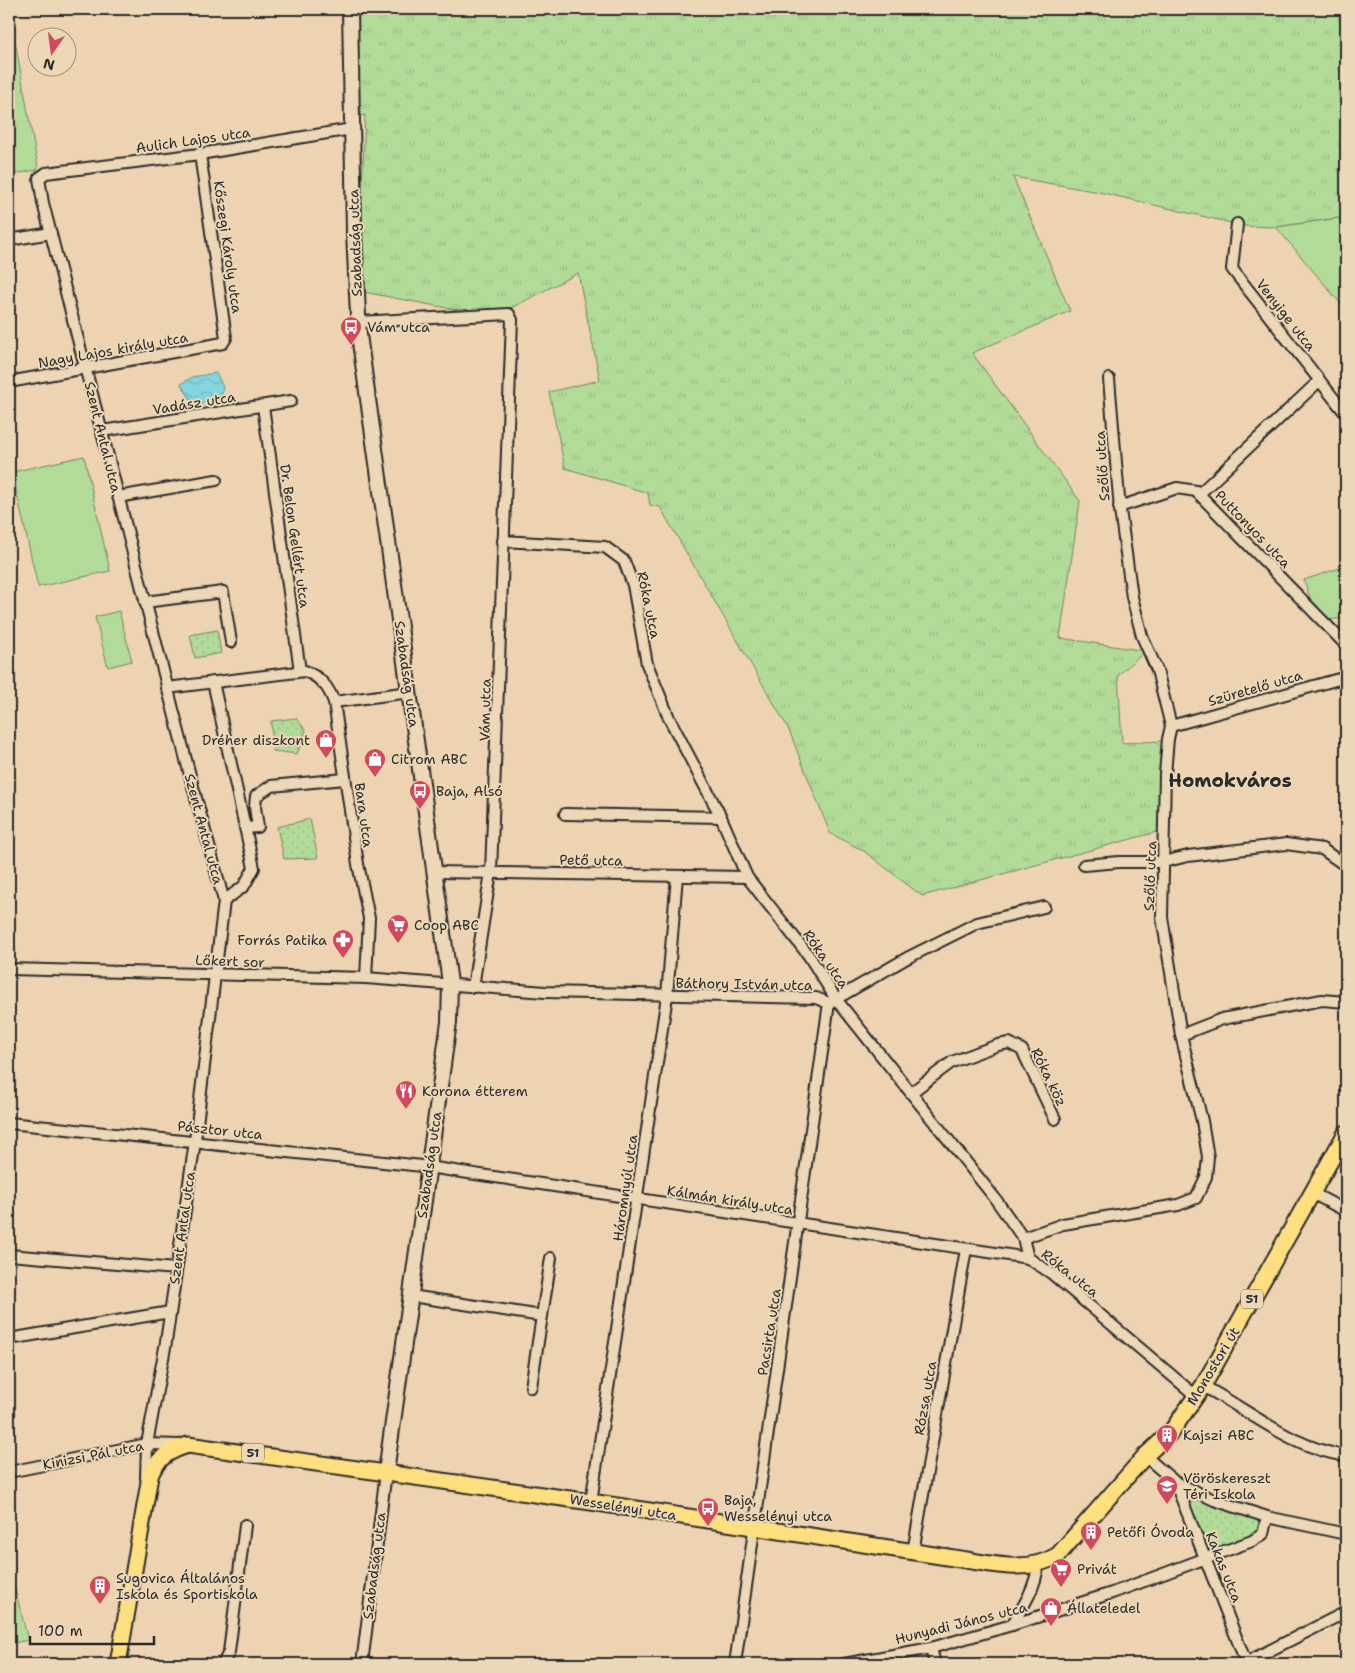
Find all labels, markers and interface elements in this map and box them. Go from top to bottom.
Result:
north arrow [28,28,78,78]
text: N [41,55,56,75]
street label: Aulich Lajos utca [135,123,252,157]
street label: Kőszegi Károly utca [210,179,246,315]
street label: Szabadság utca [344,189,366,297]
street label: Venyige utca [1252,275,1320,355]
bus stop icon: Vám utca [339,315,363,346]
place label: Vám utca [367,318,430,336]
street label: Nagy Lajos király utca [37,328,190,372]
street label: Szent Antal utca [80,380,126,495]
street label: Vadász utca [151,388,237,418]
street label: Szőlő utca [1091,430,1113,502]
street label: Dr. Belon Gellért utca [276,463,314,609]
street label: Puttonyos utca [1211,486,1295,572]
street label: Róka utca [633,570,665,640]
street label: Szabadság utca [391,619,423,729]
street label: Szüretelő utca [1206,666,1304,710]
street label: Vám utca [475,678,495,742]
shop icon: Dréher diszkont [314,728,338,759]
place label: Dréher diszkont [202,731,310,749]
shop icon: Citrom ABC [363,747,387,778]
place label: Citrom ABC [391,750,468,768]
district label: Homokváros [1168,768,1292,793]
street label: Szent Antal utca [181,772,227,887]
bus stop icon: Baja, Alsó [408,779,432,810]
street label: Bara utca [351,782,377,849]
place label: Baja, Alsó [436,782,503,800]
street label: Szőlő utca [1140,840,1160,911]
street label: Pető utca [559,850,623,870]
supermarket icon: Coop ABC [386,913,410,944]
place label: Coop ABC [414,916,479,934]
street label: Róka utca [799,926,853,992]
pharmacy icon: Forrás Patika [331,928,355,959]
place label: Forrás Patika [237,931,327,949]
street label: Lőkert sor [195,951,265,971]
street label: Báthory István utca [675,974,813,994]
street label: Róka köz [1027,1045,1071,1109]
restaurant icon: Korona étterem [394,1079,418,1110]
place label: Korona étterem [422,1082,528,1100]
street label: Szabadság utca [413,1110,445,1220]
street label: Pásztor utca [177,1117,264,1143]
street label: Háromnyúl utca [609,1133,641,1243]
street label: Szent Antal utca [165,1170,199,1286]
street label: Kálmán király utca [666,1181,795,1219]
street label: Róka utca [1038,1245,1103,1301]
street label: Pacsirta utca [753,1287,785,1377]
road number: 51 [1241,1290,1263,1308]
street label: Monostori út [1183,1323,1243,1409]
street label: Rózsa utca [910,1359,940,1436]
building icon: Kajszi ABC [1155,1423,1179,1454]
place label: Kajszi ABC [1183,1426,1254,1444]
street label: Kinizsi Pál utca [41,1436,145,1474]
road number: 51 [242,1444,264,1462]
place label: Vöröskereszt Téri Iskola [1183,1469,1271,1503]
school or university icon: Vöröskereszt Téri Iskola [1155,1474,1179,1505]
street label: Wesselényi utca [568,1490,678,1524]
place label: Baja, Wesselényi utca [724,1491,832,1525]
bus stop icon: Baja, Wesselényi utca [696,1496,720,1527]
street label: Szabadság utca [359,1511,390,1621]
building icon: Petőfi Óvoda [1079,1520,1103,1551]
place label: Petőfi Óvoda [1107,1523,1194,1541]
street label: Kakas utca [1202,1529,1246,1605]
supermarket icon: Privát [1049,1557,1073,1588]
place label: Privát [1077,1560,1117,1578]
place label: Sugovica Általános Iskola és Sportiskola [116,1569,258,1603]
building icon: Sugovica Általános Iskola és Sportiskola [88,1574,112,1605]
shop icon: Állateledel [1039,1596,1063,1627]
street label: Hunyadi János utca [893,1598,1029,1648]
place label: Állateledel [1067,1599,1141,1617]
scale bar [30,1613,154,1645]
text: 100 m [38,1621,83,1641]

